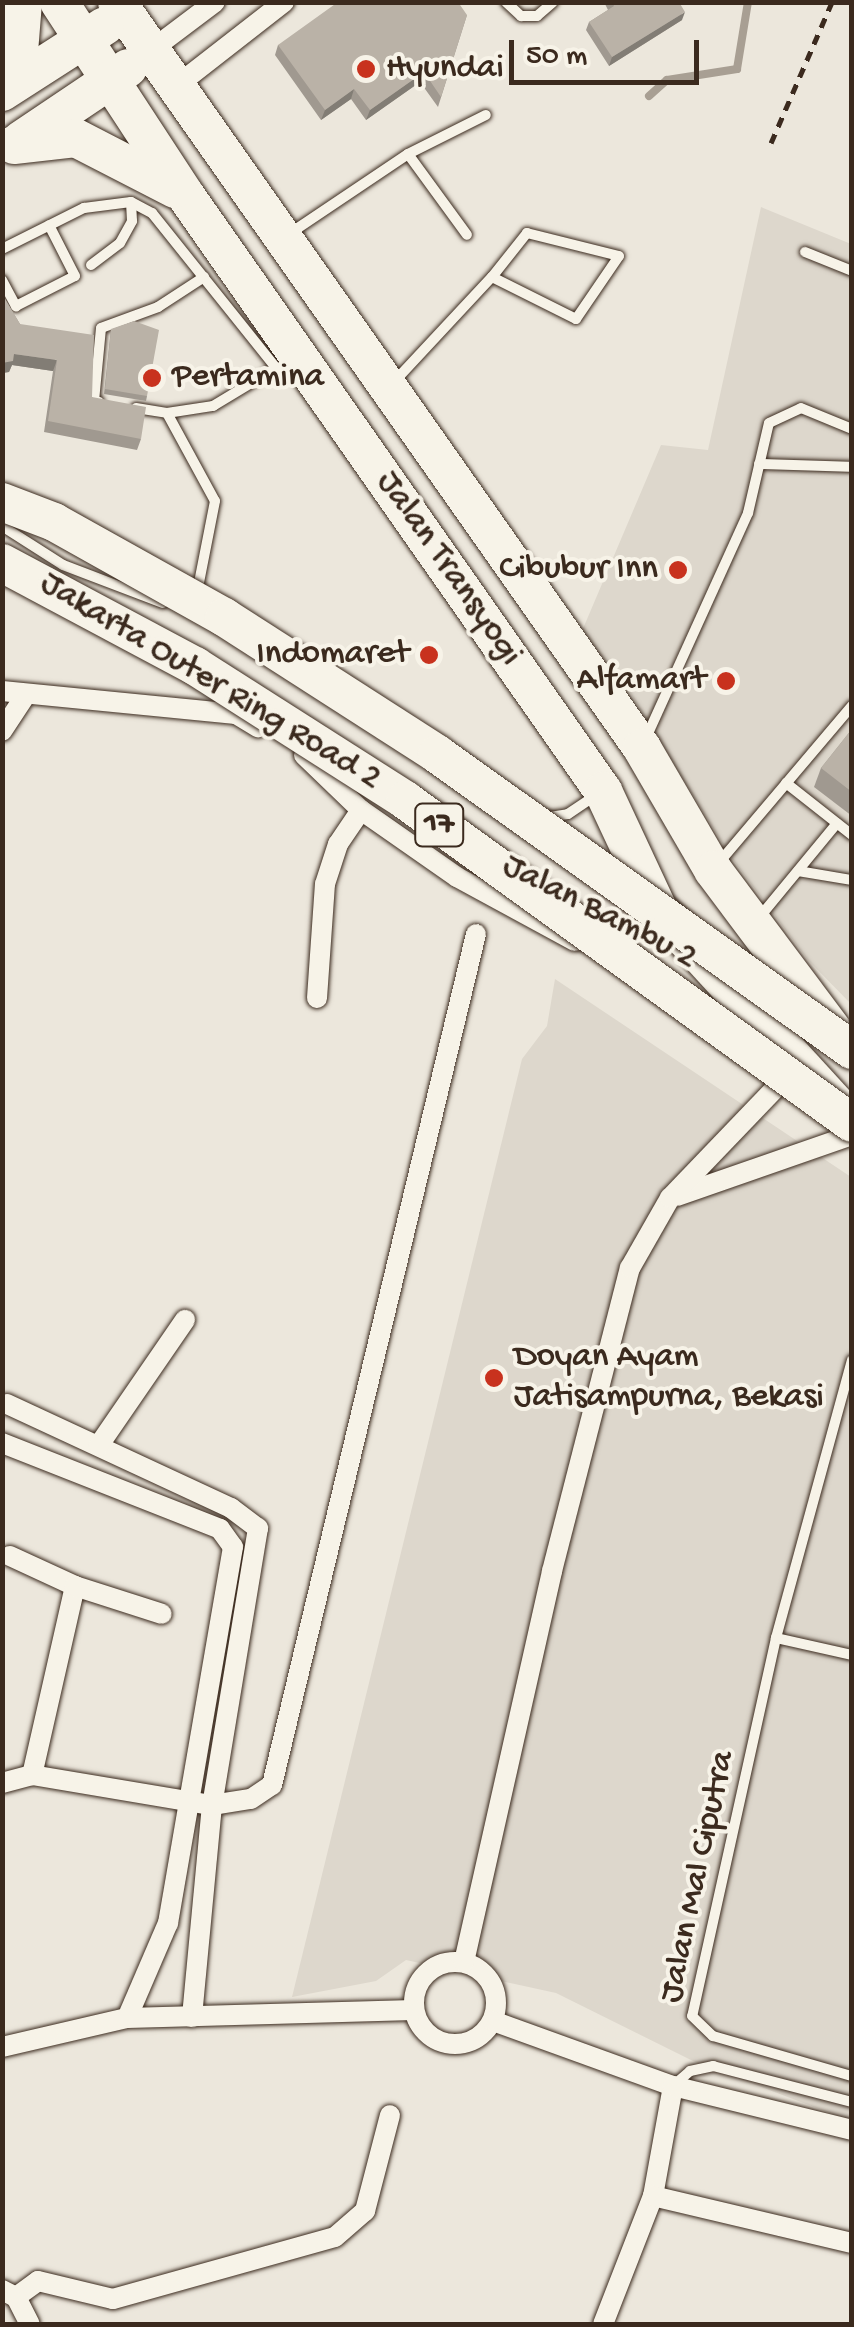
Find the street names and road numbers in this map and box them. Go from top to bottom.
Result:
street label: Jalan Transyogi [365,464,531,674]
street label: Jakarta Outer Ring Road 2 [32,563,388,801]
road number: 17 [414,798,464,852]
street label: Jalan Bambu 2 [495,846,703,980]
street label: Jalan Mal Ciputra [652,1747,746,2007]

